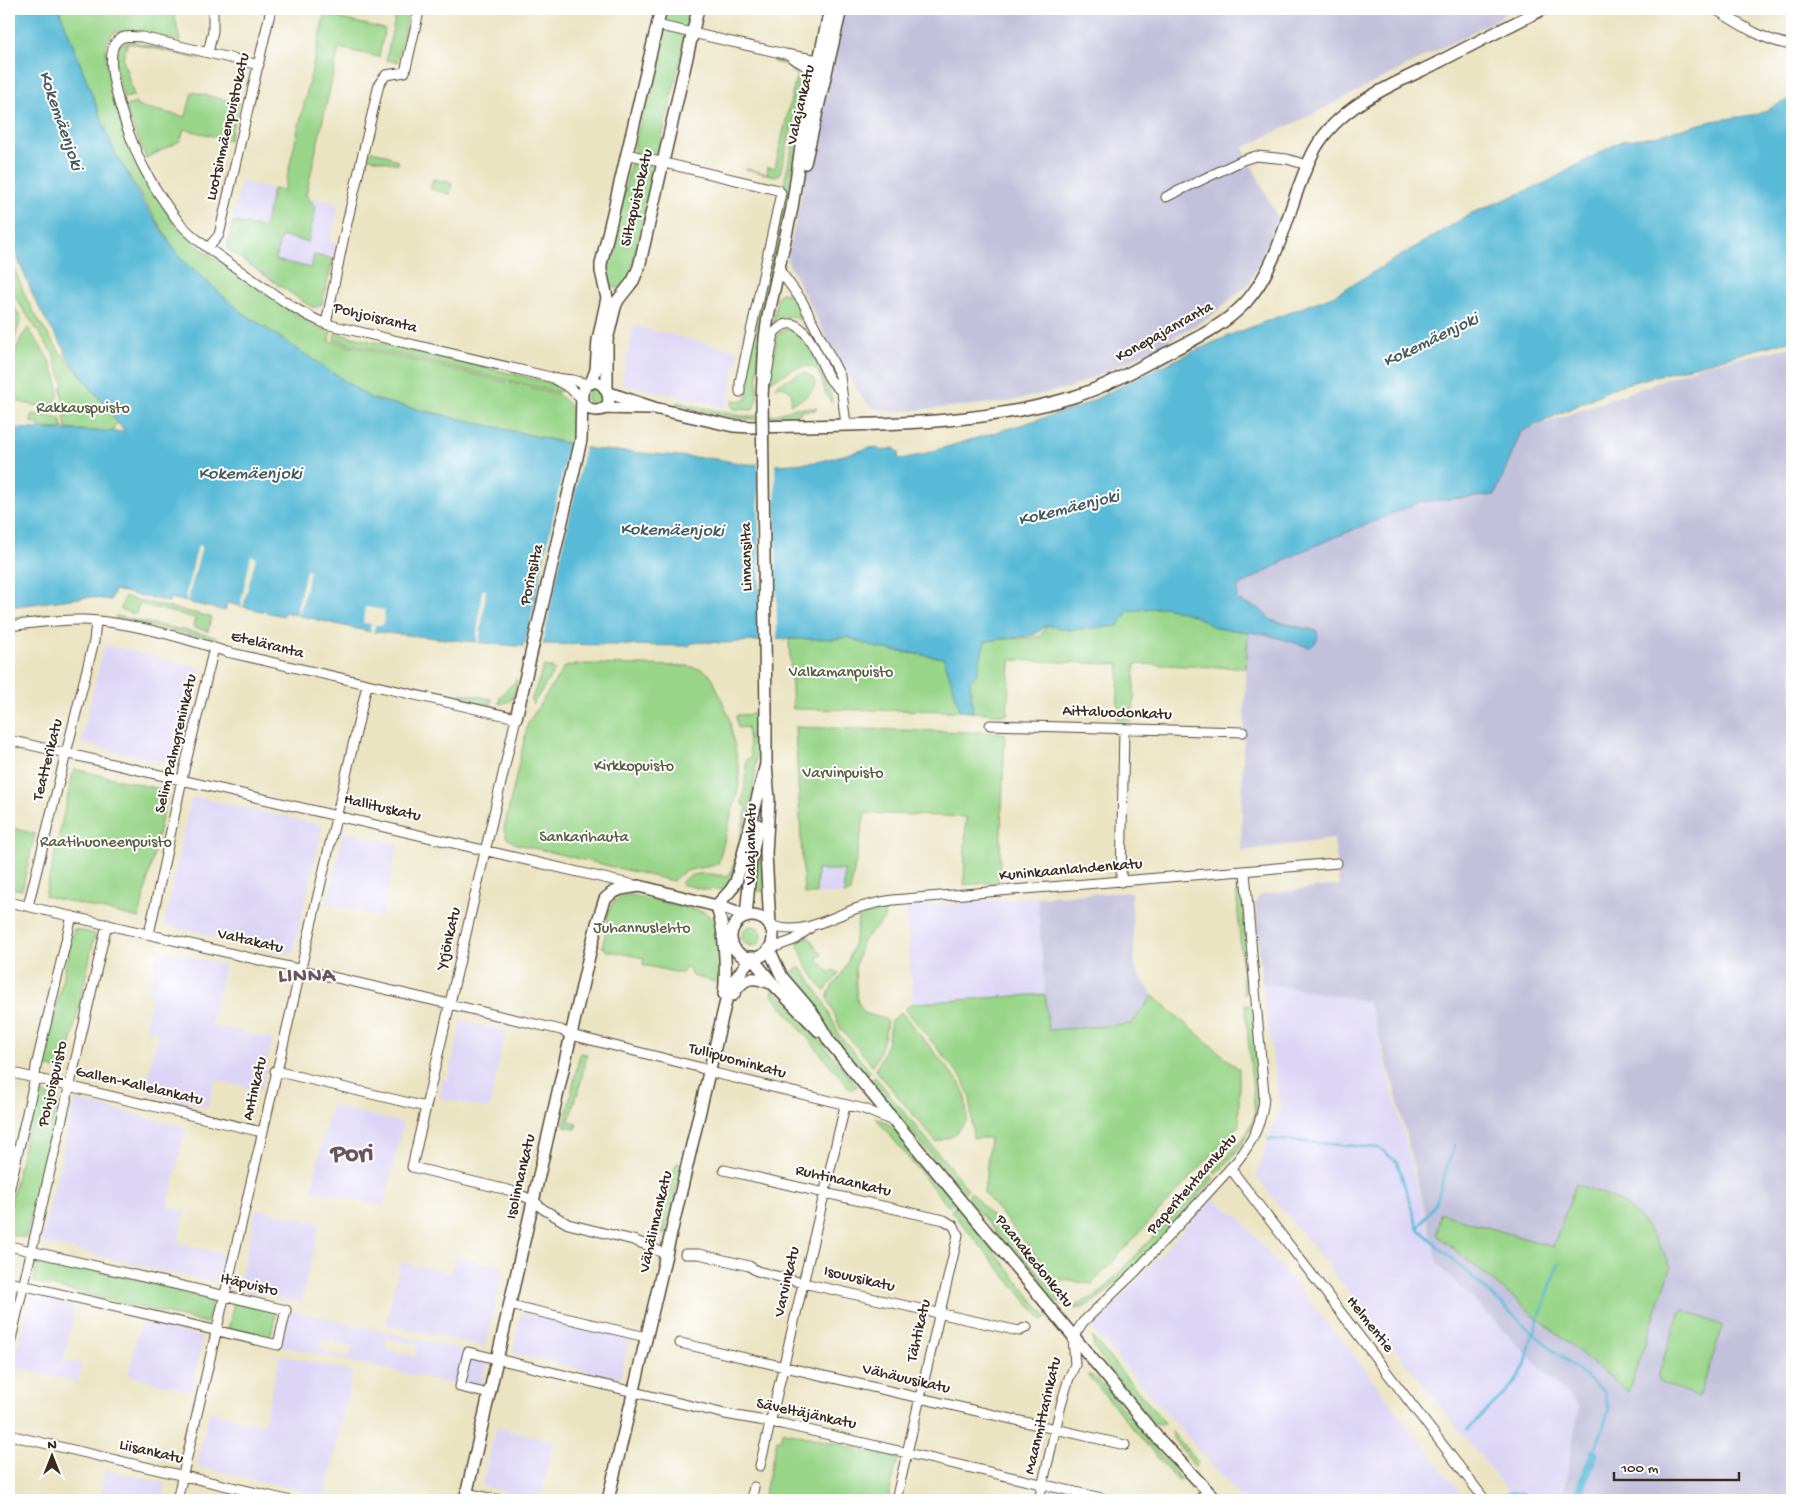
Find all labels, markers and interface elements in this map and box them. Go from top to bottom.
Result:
street label: Luotsinmäenpuistokatu [203,51,255,203]
street label: Valajankatu [783,63,821,148]
water label: Kokemäenjoki [33,69,87,175]
street label: Siltapuistokatu [618,147,659,249]
street label: Konepajanranta [1113,298,1218,368]
street label: Pohjoisranta [330,299,420,339]
water label: Kokemäenjoki [1380,308,1484,373]
park label: Rakkauspuisto [36,400,130,419]
water label: Kokemäenjoki [198,464,304,485]
water label: Kokemäenjoki [1016,486,1124,532]
water label: Kokemäenjoki [620,520,726,542]
street label: Linnansilta [738,521,758,592]
street label: Porinsilta [517,541,549,608]
street label: Eteläranta [228,628,307,665]
park label: Valkamanpuisto [788,664,893,683]
street label: Selim Palmgreninkatu [152,672,202,815]
street label: Aittaluodonkatu [1062,703,1173,725]
street label: Teatterikatu [29,717,68,804]
park label: Kirkkopuisto [594,758,674,777]
park label: Varvinpuisto [801,765,884,784]
street label: Hallituskatu [342,791,423,827]
street label: Valajankatu [743,803,762,886]
park label: Sankarihauta [539,829,630,848]
park label: Raatihuoneenpuisto [40,834,172,853]
street label: Kuninkaanlahdenkatu [999,855,1144,887]
street label: Yrjönkatu [433,905,467,974]
park label: Juhannuslehto [593,920,691,939]
street label: Valtakatu [214,925,285,959]
district label: LINNA [278,965,336,990]
street label: Pohjoispuisto [35,1039,73,1130]
street label: Tullipuominkatu [685,1040,788,1084]
street label: Antinkatu [239,1055,273,1123]
street label: Gallen-Kallelankatu [74,1063,205,1111]
street label: Paperitehtaankatu [1143,1130,1243,1240]
street label: Isolinnankatu [503,1132,541,1221]
district label: Pori [329,1140,373,1171]
street label: Ruhtinaankatu [793,1162,893,1202]
street label: Vähälinnankatu [636,1169,678,1276]
street label: Paanakedonkatu [989,1211,1076,1313]
street label: Varvinkatu [770,1244,805,1320]
street label: Isouusikatu [822,1263,897,1298]
street label: Itäpuisto [218,1270,280,1302]
street label: Helmentie [1341,1293,1397,1358]
street label: Tähtikatu [903,1297,937,1365]
street label: Maanmittarinkatu [1021,1355,1067,1477]
street label: Vähäuusikatu [859,1360,952,1399]
street label: Säveltäjänkatu [754,1395,858,1435]
north arrow [28,1432,78,1482]
street label: Liisankatu [117,1436,185,1470]
text: N [47,1437,57,1454]
scale bar [1614,1449,1738,1481]
text: 100 m [1620,1460,1659,1478]

